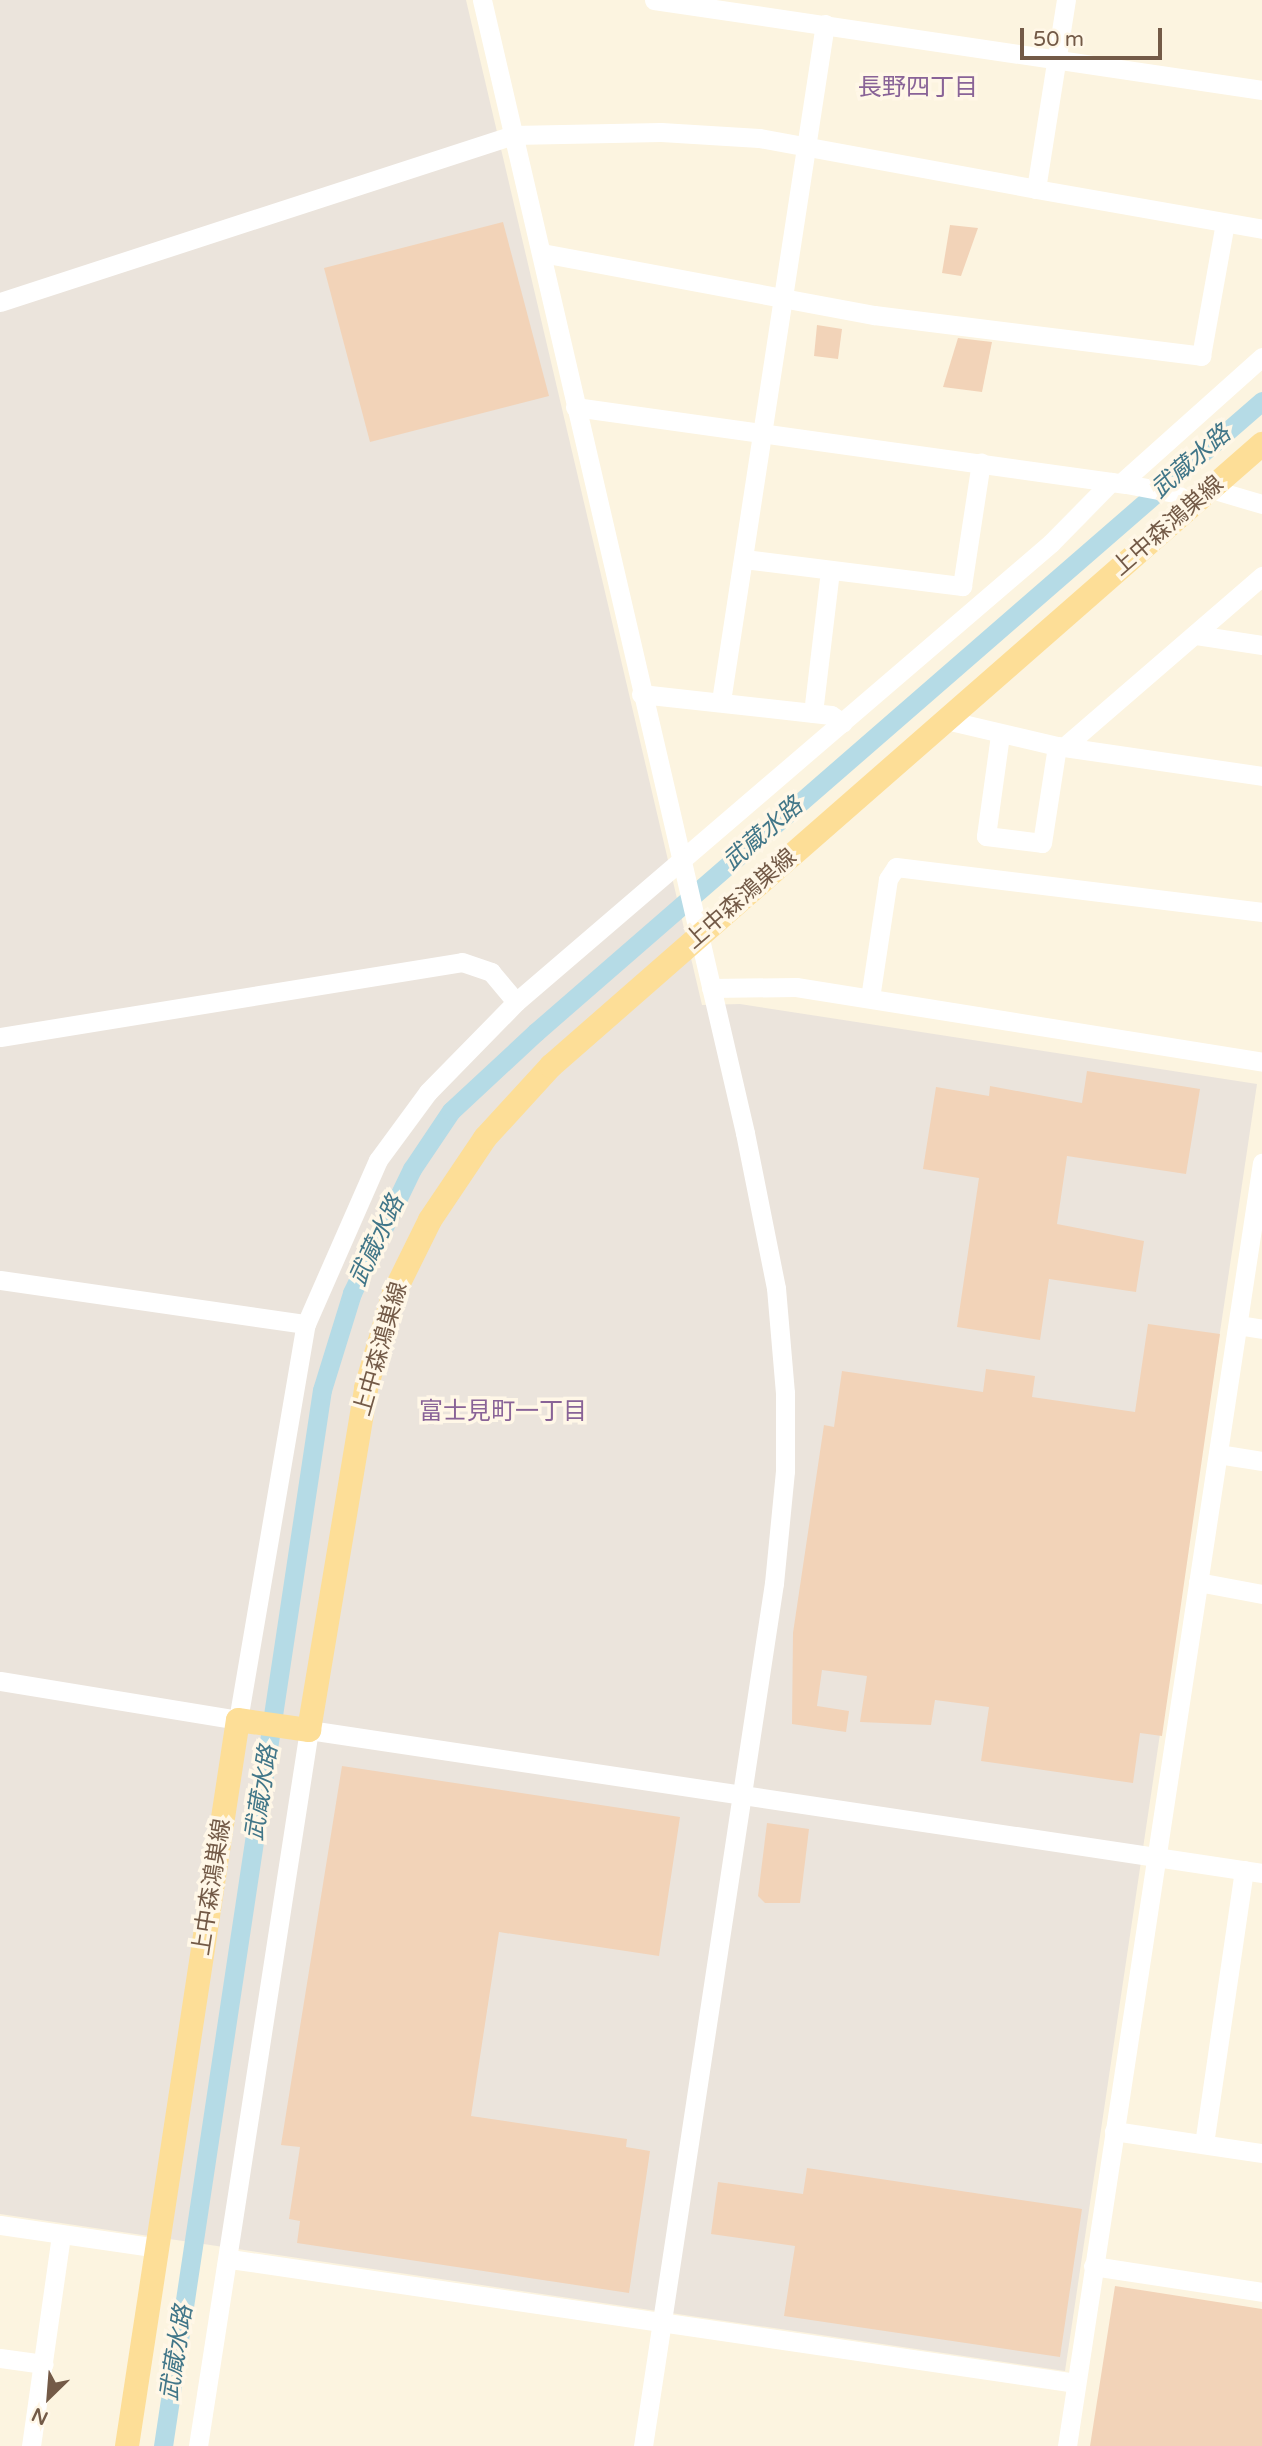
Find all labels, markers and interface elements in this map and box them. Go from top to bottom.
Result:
scale bar [1024,14,1166,58]
text: 50 m [1033,27,1084,52]
district label: 長野四丁目 [858,74,978,102]
water label: 武蔵水路 [1145,420,1237,504]
street label: 上中森鴻巣線 [1107,470,1229,582]
water label: 武蔵水路 [717,792,809,876]
street label: 上中森鴻巣線 [680,843,802,955]
water label: 武蔵水路 [344,1191,410,1291]
street label: 上中森鴻巣線 [349,1279,413,1419]
district label: 富士見町一丁目 [419,1398,587,1426]
water label: 武蔵水路 [240,1743,284,1843]
street label: 上中森鴻巣線 [188,1817,236,1957]
water label: 武蔵水路 [155,2303,199,2403]
north arrow [14,2362,84,2432]
text: N [29,2403,52,2429]

